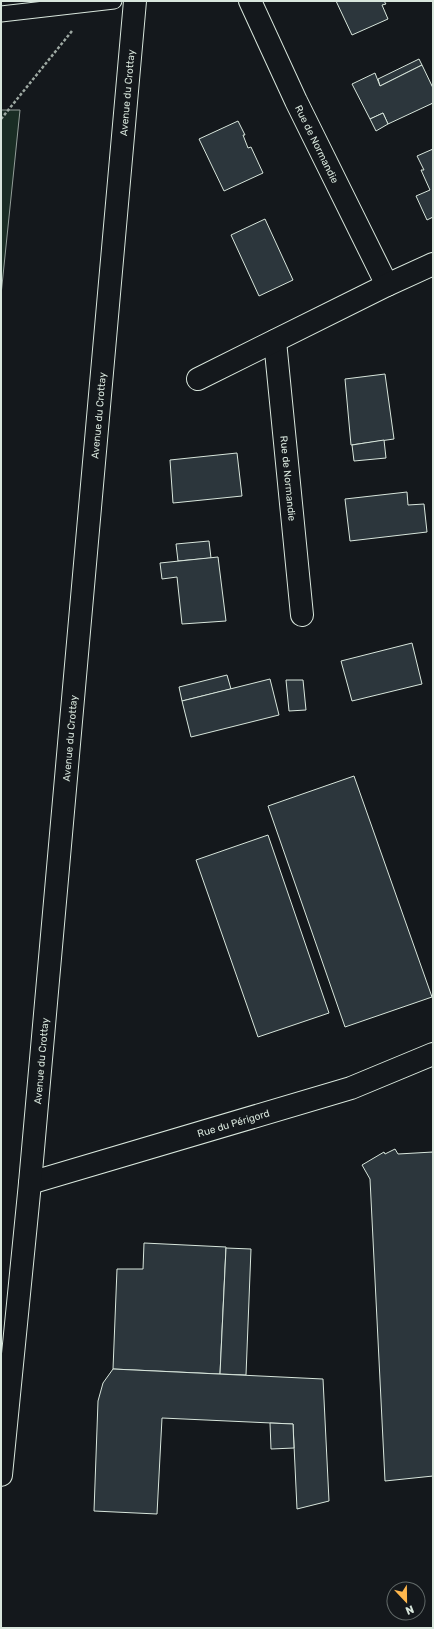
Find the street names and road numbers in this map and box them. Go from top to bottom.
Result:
street label: Avenue du Crottay [118,49,138,137]
street label: Rue de Normandie [292,103,341,186]
street label: Avenue du Crottay [89,371,109,459]
street label: Rue de Normandie [277,435,298,522]
street label: Avenue du Crottay [61,694,80,782]
street label: Avenue du Crottay [32,1017,52,1105]
street label: Rue du Périgord [196,1107,271,1140]

